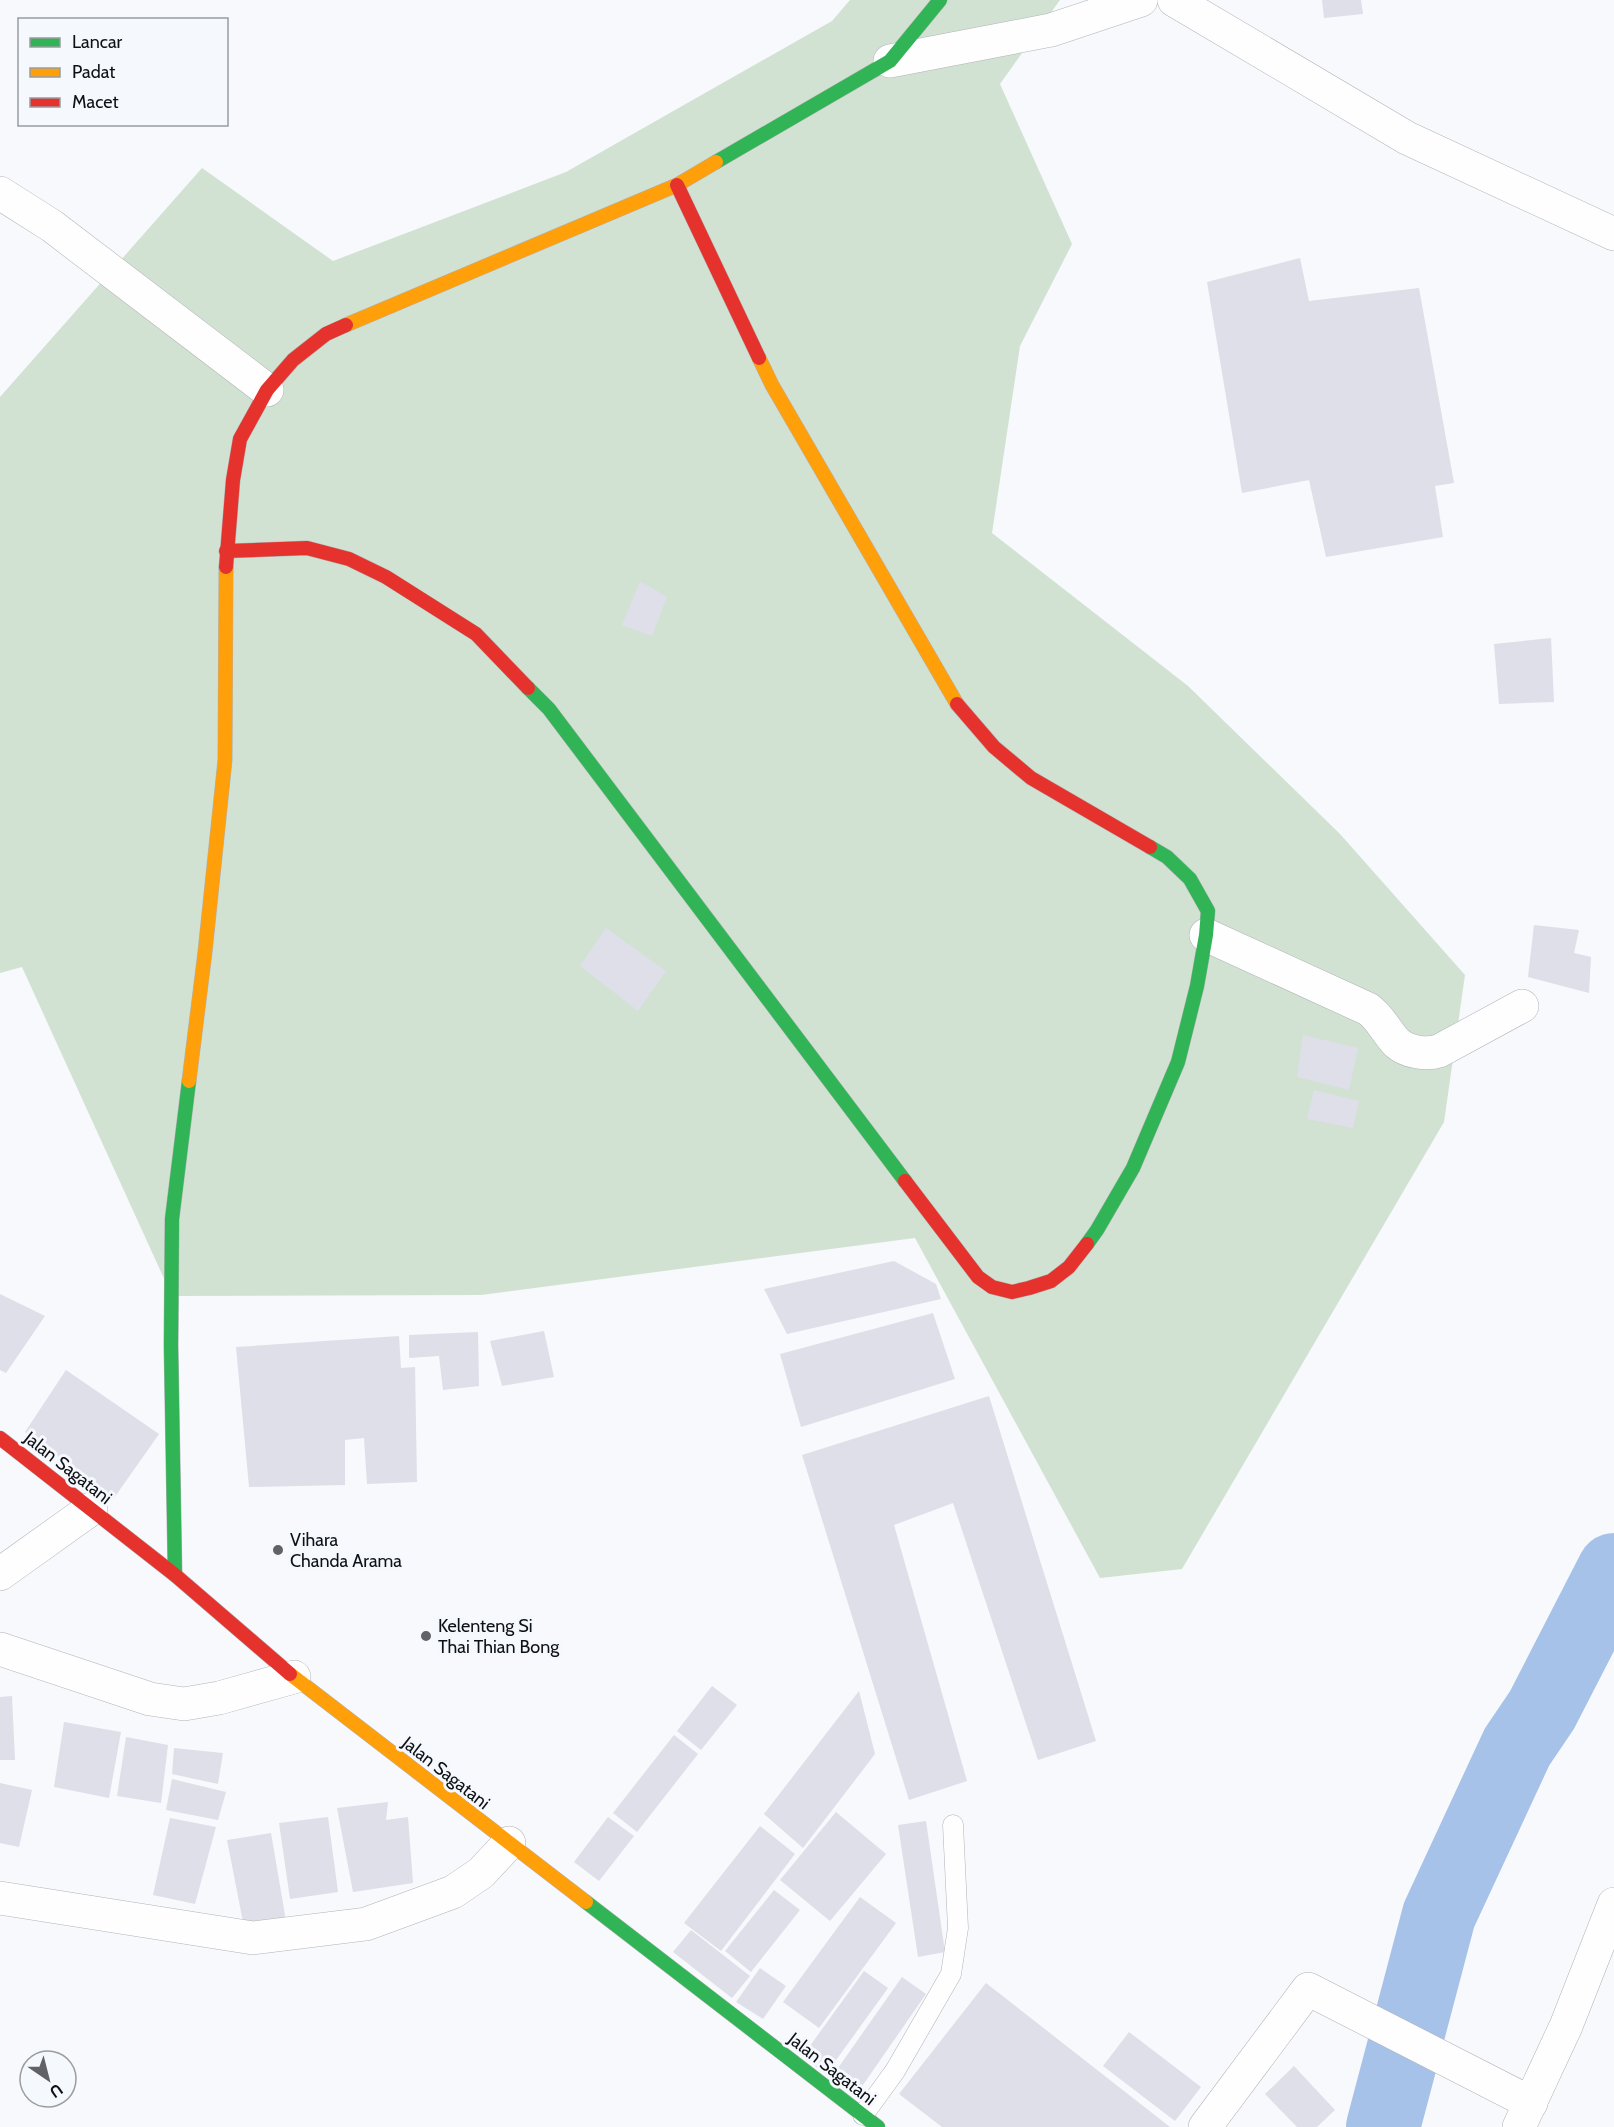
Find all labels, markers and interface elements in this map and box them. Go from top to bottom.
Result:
legend [18,18,228,126]
text: Lancar [72,31,123,53]
text: Padat [72,61,115,83]
text: Macet [72,91,118,113]
street label: Jalan Sagatani [19,1426,116,1509]
place label: Vihara Chanda Arama [290,1529,402,1572]
marker: Vihara Chanda Arama [271,1543,285,1557]
place label: Kelenteng Si Thai Thian Bong [438,1615,560,1658]
marker: Kelenteng Si Thai Thian Bong [419,1629,433,1643]
street label: Jalan Sagatani [397,1731,494,1814]
street label: Jalan Sagatani [783,2027,880,2110]
north arrow [18,2049,78,2109]
text: U [46,2080,66,2102]

